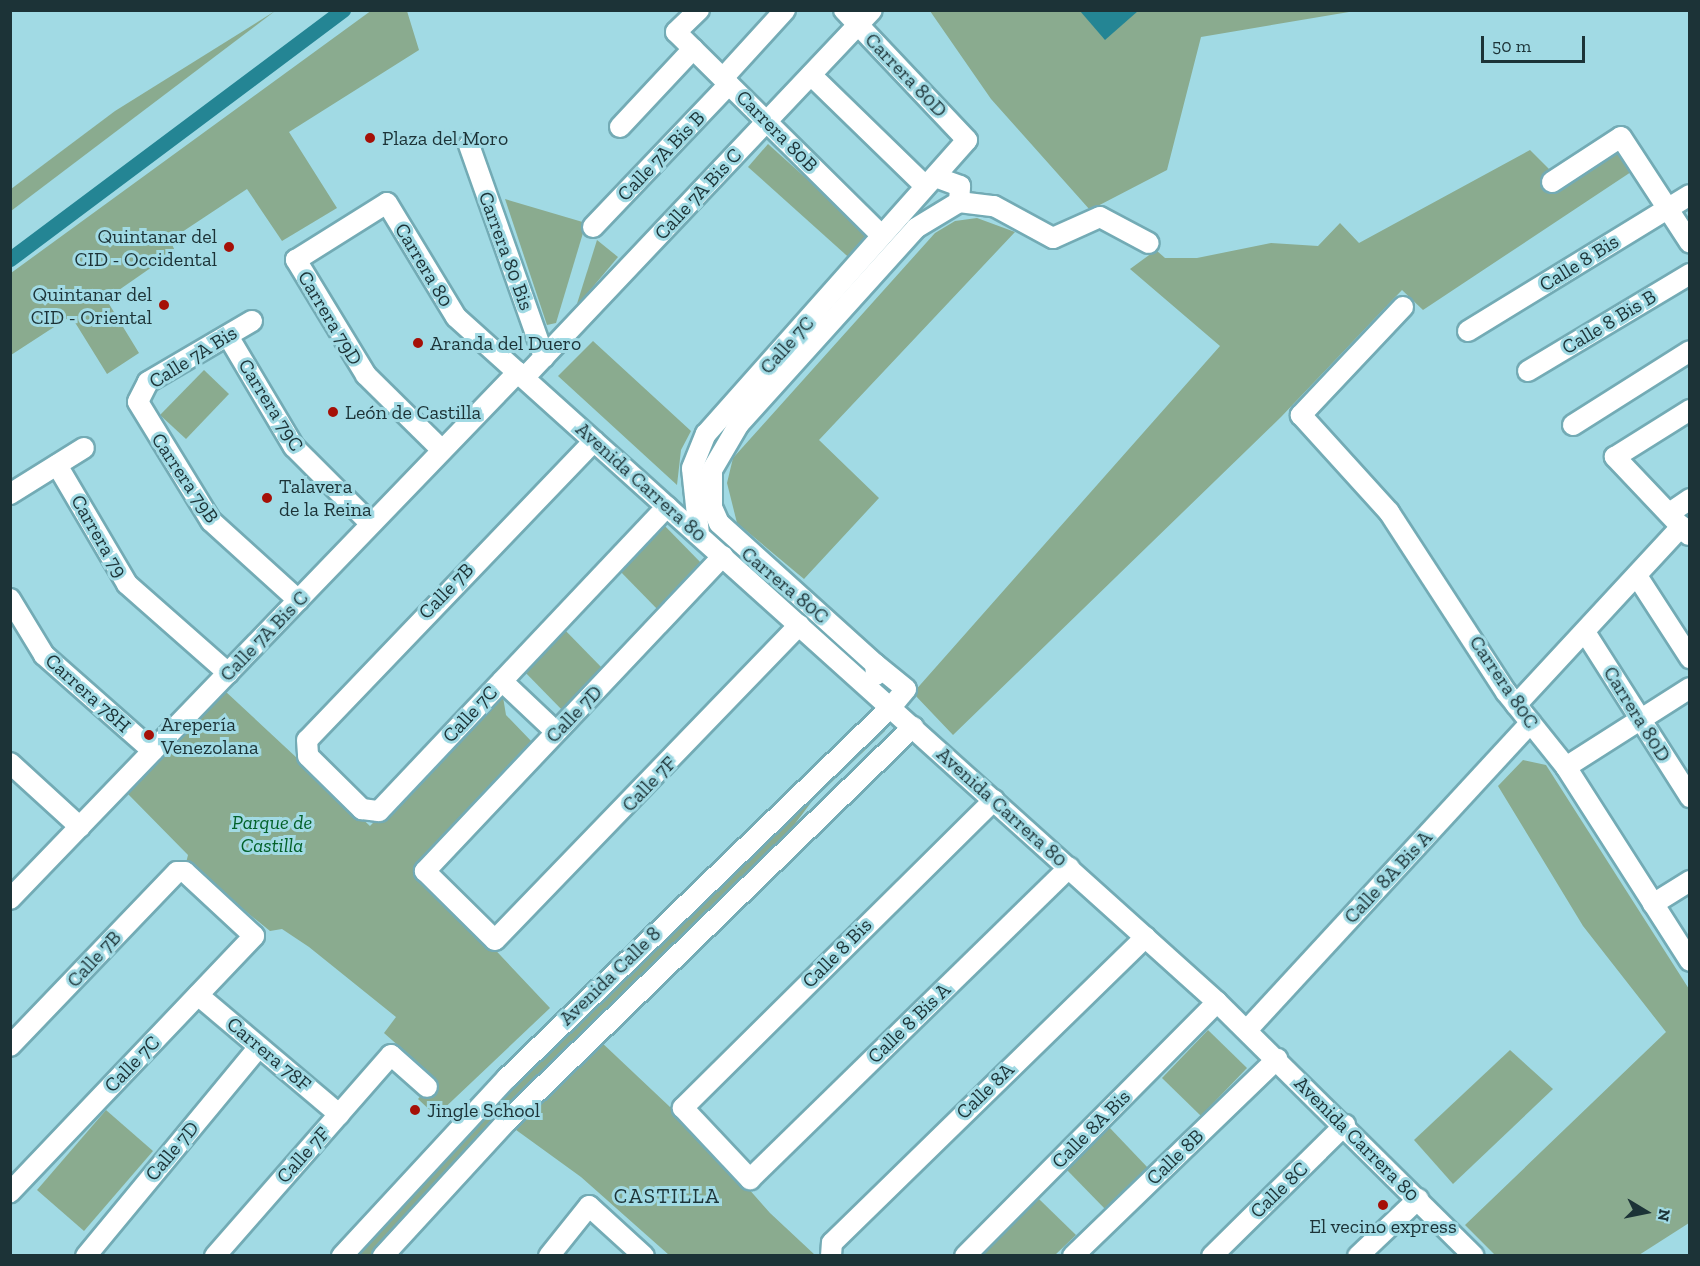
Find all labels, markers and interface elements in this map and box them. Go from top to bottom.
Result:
scale bar [1484,24,1588,62]
street label: Carrera 80D [860,28,952,122]
text: 50 m [1492,35,1531,57]
street label: Carrera 80B [731,85,823,177]
street label: Calle 7A Bis B [612,106,710,206]
place label: Plaza del Moro [382,126,508,150]
marker: Plaza del Moro [363,131,377,145]
street label: Calle 7A Bis C [649,143,747,245]
street label: Carrera 80 Bis [473,188,539,314]
street label: Carrera 80 [390,219,458,311]
place label: Quintanar del CID - Occidental [75,224,217,271]
street label: Calle 8 Bis [1535,229,1623,297]
marker: Quintanar del CID - Occidental [222,240,236,254]
street label: Carrera 79D [293,267,367,369]
place label: Quintanar del CID - Oriental [31,282,152,329]
street label: Calle 8 Bis B [1558,285,1660,359]
marker: Quintanar del CID - Oriental [157,298,171,312]
street label: Calle 7C [755,311,819,379]
street label: Calle 7A Bis [144,320,242,394]
place label: Aranda del Duero [430,331,581,355]
marker: Aranda del Duero [411,336,425,350]
street label: Carrera 79C [233,354,309,456]
place label: León de Castilla [345,400,481,424]
marker: León de Castilla [326,405,340,419]
street label: Avenida Carrera 80 [571,417,711,547]
street label: Carrera 79B [146,428,224,528]
place label: Talavera de la Reina [279,474,372,521]
street label: Carrera 79 [66,490,132,582]
marker: Talavera de la Reina [260,491,274,505]
street label: Carrera 80C [736,542,834,628]
street label: Calle 7B [414,558,478,624]
street label: Calle 7A Bis C [215,585,313,687]
street label: Carrera 80C [1464,631,1544,733]
street label: Carrera 78H [40,648,136,738]
street label: Carrera 80D [1598,662,1676,766]
street label: Calle 7C [438,680,502,748]
street label: Calle 7D [541,680,607,748]
place label: Arepería Venezolana [161,712,259,759]
marker: Arepería Venezolana [142,728,156,742]
street label: Avenida Carrera 80 [932,742,1072,872]
street label: Calle 7F [617,751,681,817]
park label: Parque de Castilla [232,811,312,858]
street label: Calle 8A Bis A [1339,825,1437,929]
street label: Calle 8 Bis [797,913,877,993]
street label: Avenida Calle 8 [554,922,666,1030]
street label: Calle 7B [62,926,126,992]
street label: Calle 8 Bis A [862,977,956,1069]
street label: Carrera 78F [222,1012,316,1096]
street label: Calle 7C [99,1031,165,1097]
street label: Calle 8A [951,1058,1019,1124]
street label: Avenida Carrera 80 [1289,1071,1425,1207]
street label: Calle 8A Bis [1047,1085,1135,1173]
place label: Jingle School [427,1098,540,1122]
marker: Jingle School [408,1103,422,1117]
street label: Calle 7D [140,1116,204,1186]
street label: Calle 7F [271,1122,335,1188]
street label: Calle 8B [1141,1124,1209,1190]
street label: Calle 8C [1245,1157,1313,1223]
north arrow [1616,1182,1676,1242]
district label: CASTILLA [614,1183,720,1209]
marker: El vecino express [1376,1198,1390,1212]
text: N [1654,1208,1675,1223]
place label: El vecino express [1309,1214,1457,1238]

